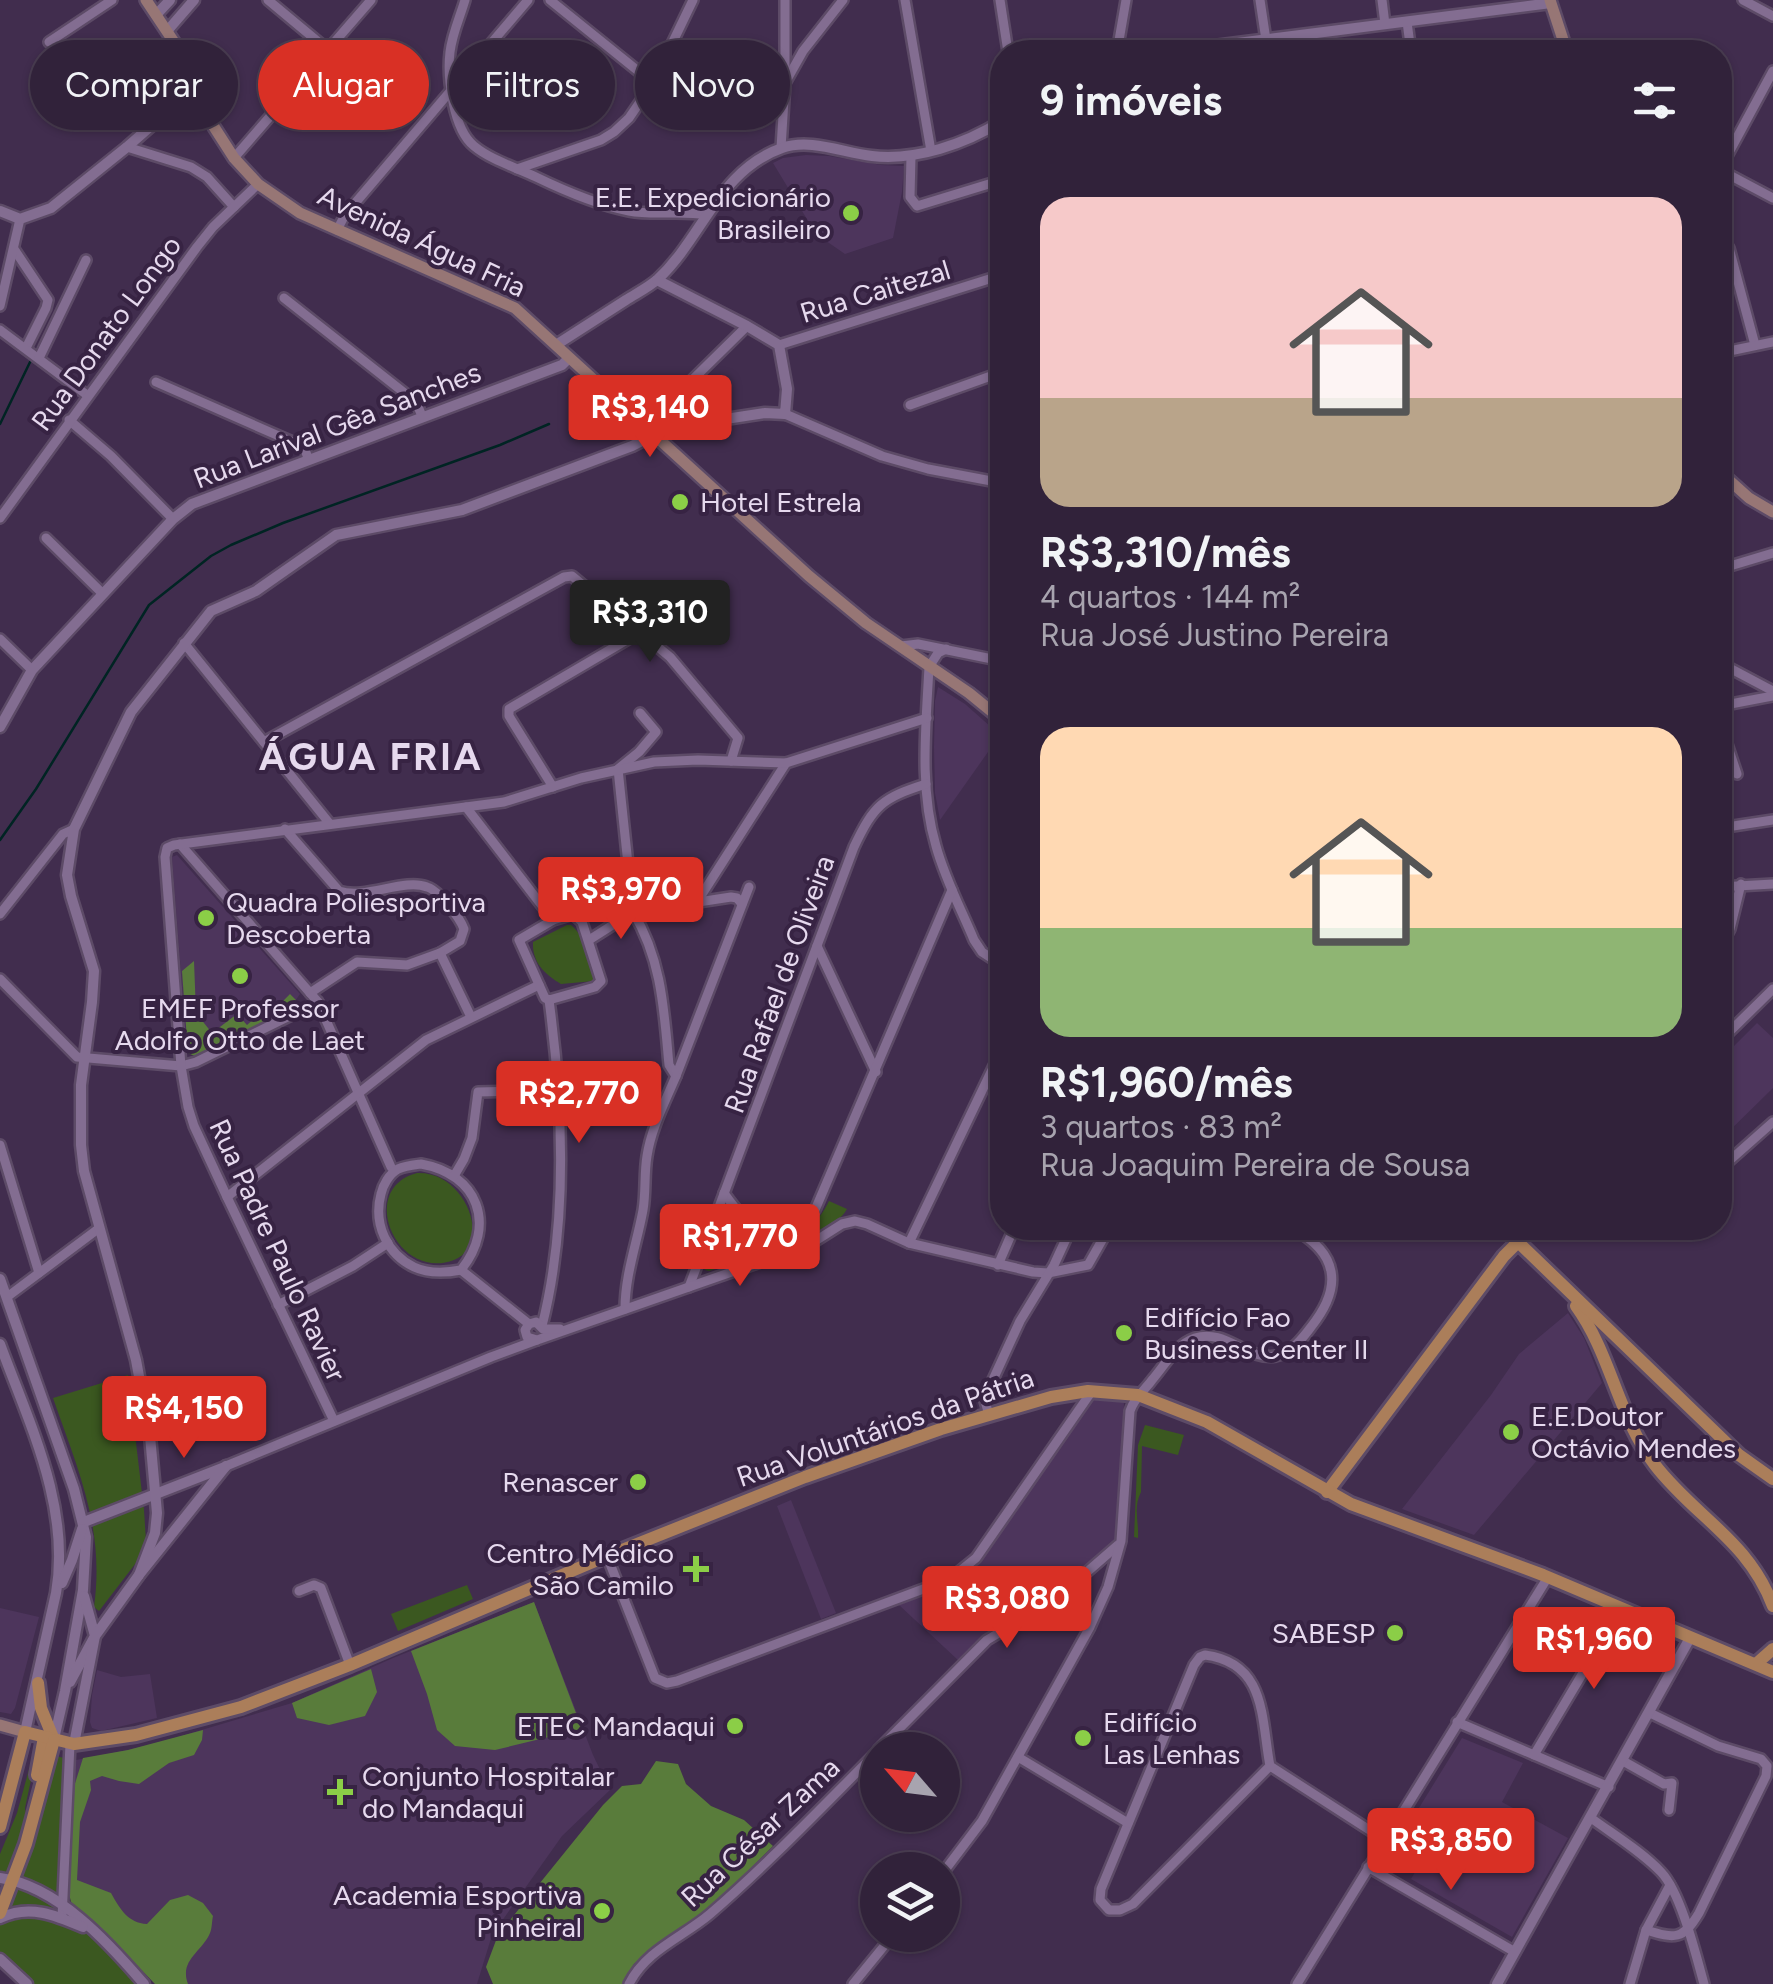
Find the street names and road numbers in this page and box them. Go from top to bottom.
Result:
street label: Avenida Água Fria [313,178,531,304]
street label: Rua Donato Longo [24,229,188,437]
street label: Rua Caitezal [796,252,954,330]
street label: Rua Larival Gêa Sanches [189,355,485,495]
street label: Rua Rafael de Oliveira [717,850,841,1118]
street label: Rua Padre Paulo Ravier [202,1114,354,1387]
street label: Rua Voluntários da Pátria [732,1360,1038,1494]
street label: Rua César Zama [674,1750,846,1914]

